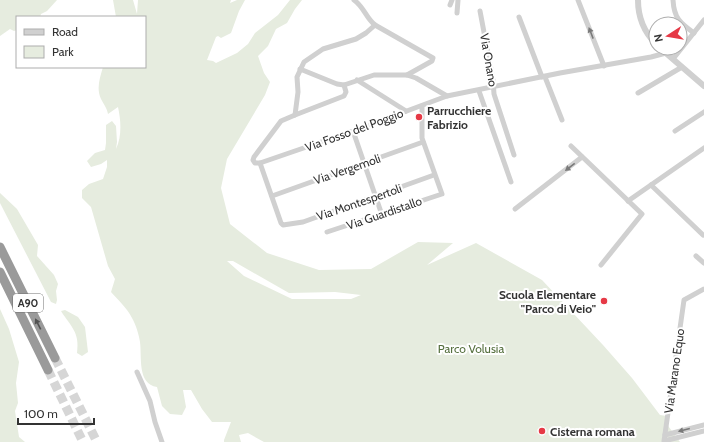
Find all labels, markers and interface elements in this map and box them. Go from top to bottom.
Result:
legend [16,16,146,68]
north arrow [648,16,688,56]
text: Road [52,24,78,39]
one-way arrow [588,26,594,38]
street label: Via Onano [477,32,501,88]
text: N [651,33,666,43]
text: Park [52,44,74,59]
place label: Parrucchiere Fabrizio [427,103,491,132]
street label: Via Fosso del Poggio [303,105,406,155]
marker: Parrucchiere Fabrizio [414,112,424,122]
street label: Via Vergemoli [311,151,383,187]
one-way arrow [564,162,575,171]
street label: Via Montespertoli [314,180,404,224]
street label: Via Guardistallo [344,193,424,233]
place label: Scuola Elementare "Parco di Veio" [499,287,596,316]
road number: A90 [13,294,43,312]
marker: Scuola Elementare "Parco di Veio" [599,296,609,306]
one-way arrow [35,318,41,329]
street label: Via Marano Equo [661,327,687,415]
park label: Parco Volusia [438,341,504,356]
scale bar [18,400,94,426]
text: 100 m [24,406,58,421]
place label: Cisterna romana [550,424,635,439]
marker: Cisterna romana [537,426,547,436]
one-way arrow [678,427,691,433]

